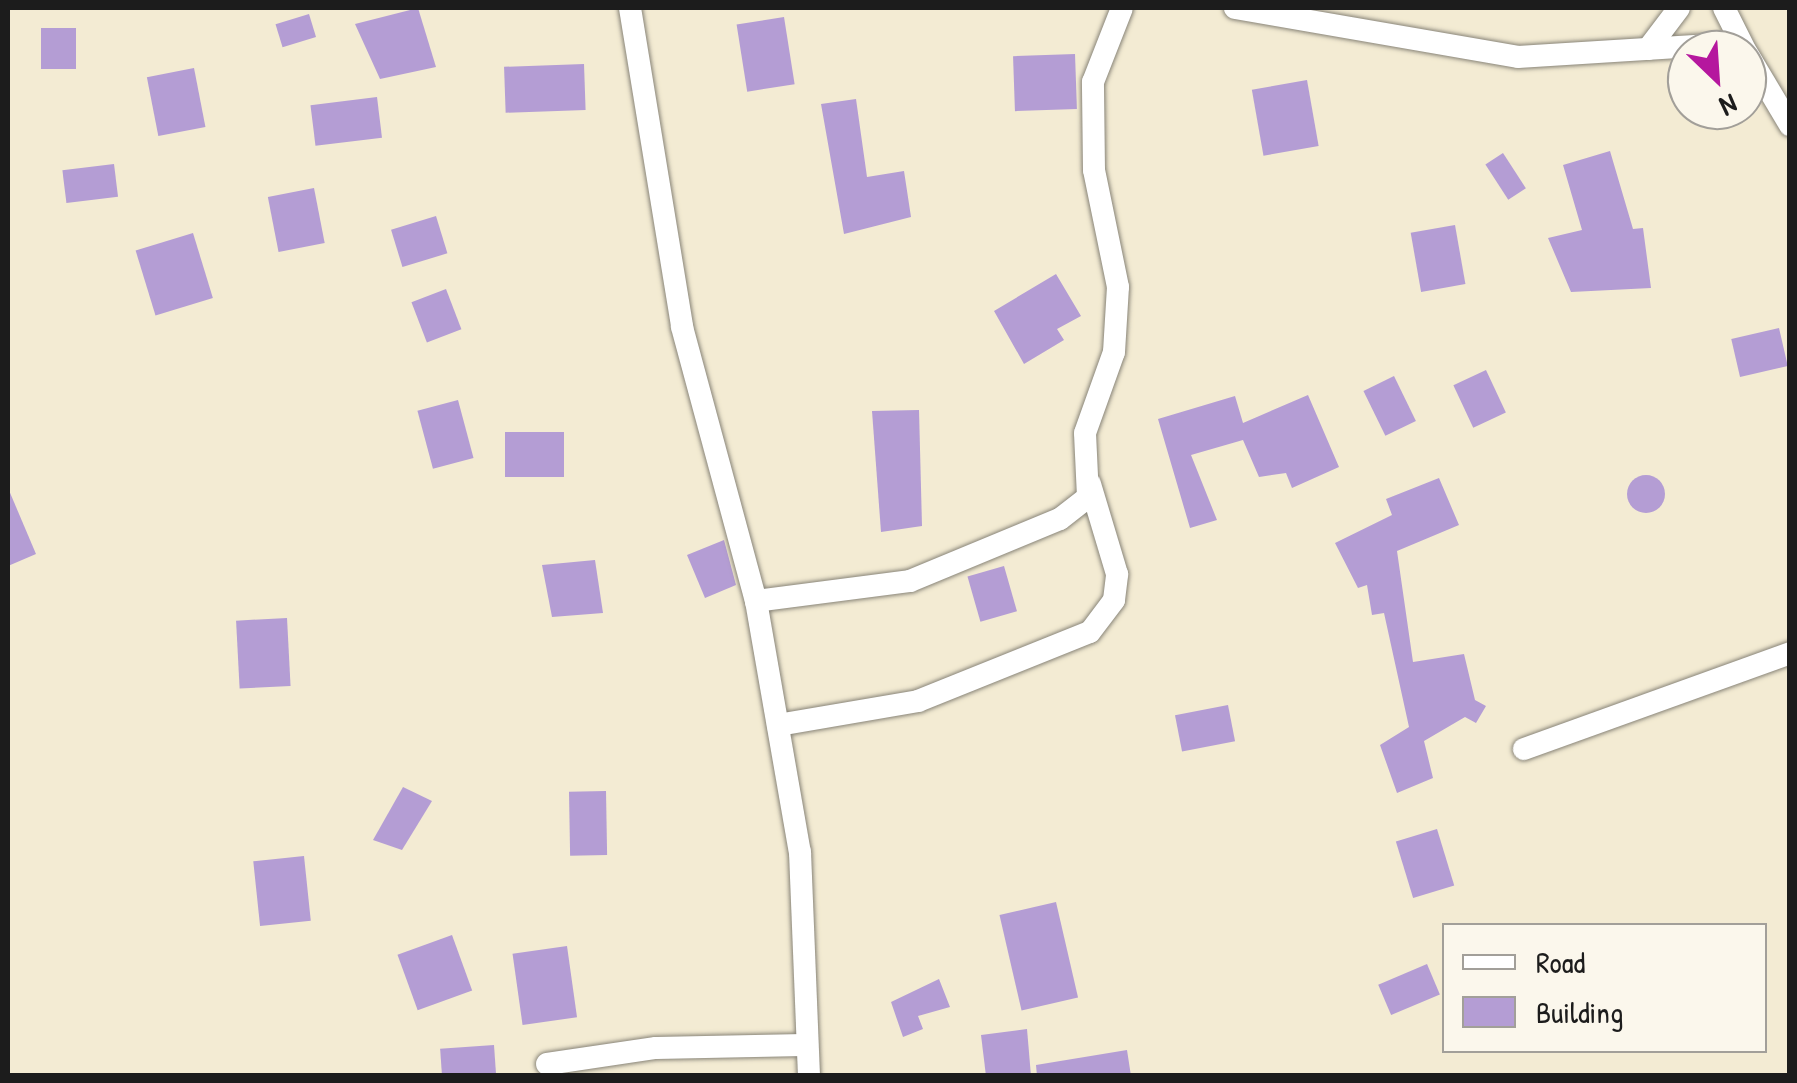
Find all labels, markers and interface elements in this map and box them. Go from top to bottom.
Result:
north arrow [1667,30,1767,130]
text: N [1714,85,1744,126]
legend [1442,923,1767,1053]
text: Road [1536,942,1585,982]
text: Building [1536,992,1623,1032]

